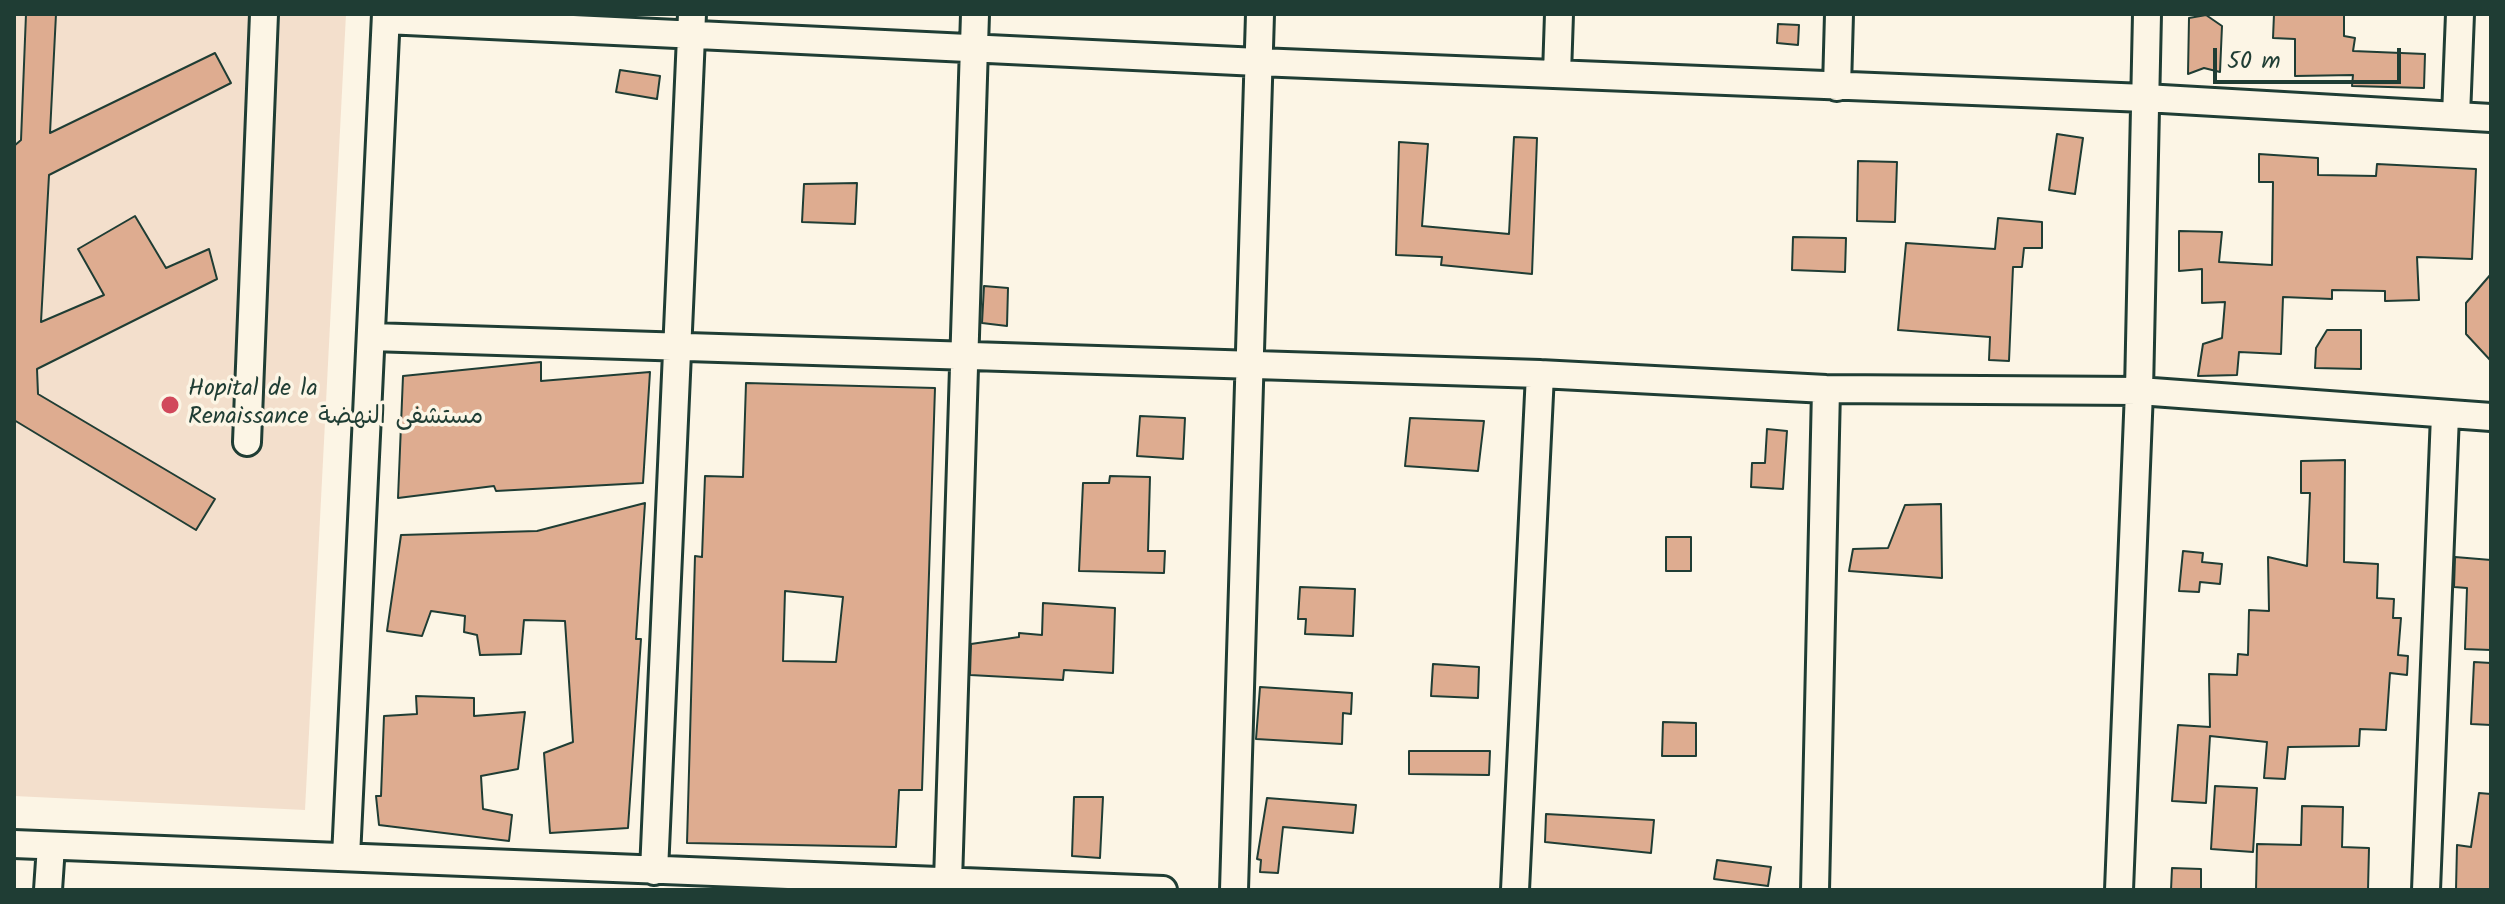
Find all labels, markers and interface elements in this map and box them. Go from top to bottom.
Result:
scale bar [2217,32,2405,82]
text: 50 m [2227,42,2281,81]
place label: Hopital de la Renaissance مستشفى النهضة [188,377,483,433]
marker: Hopital de la Renaissance مستشفى النهضة [159,394,181,416]

